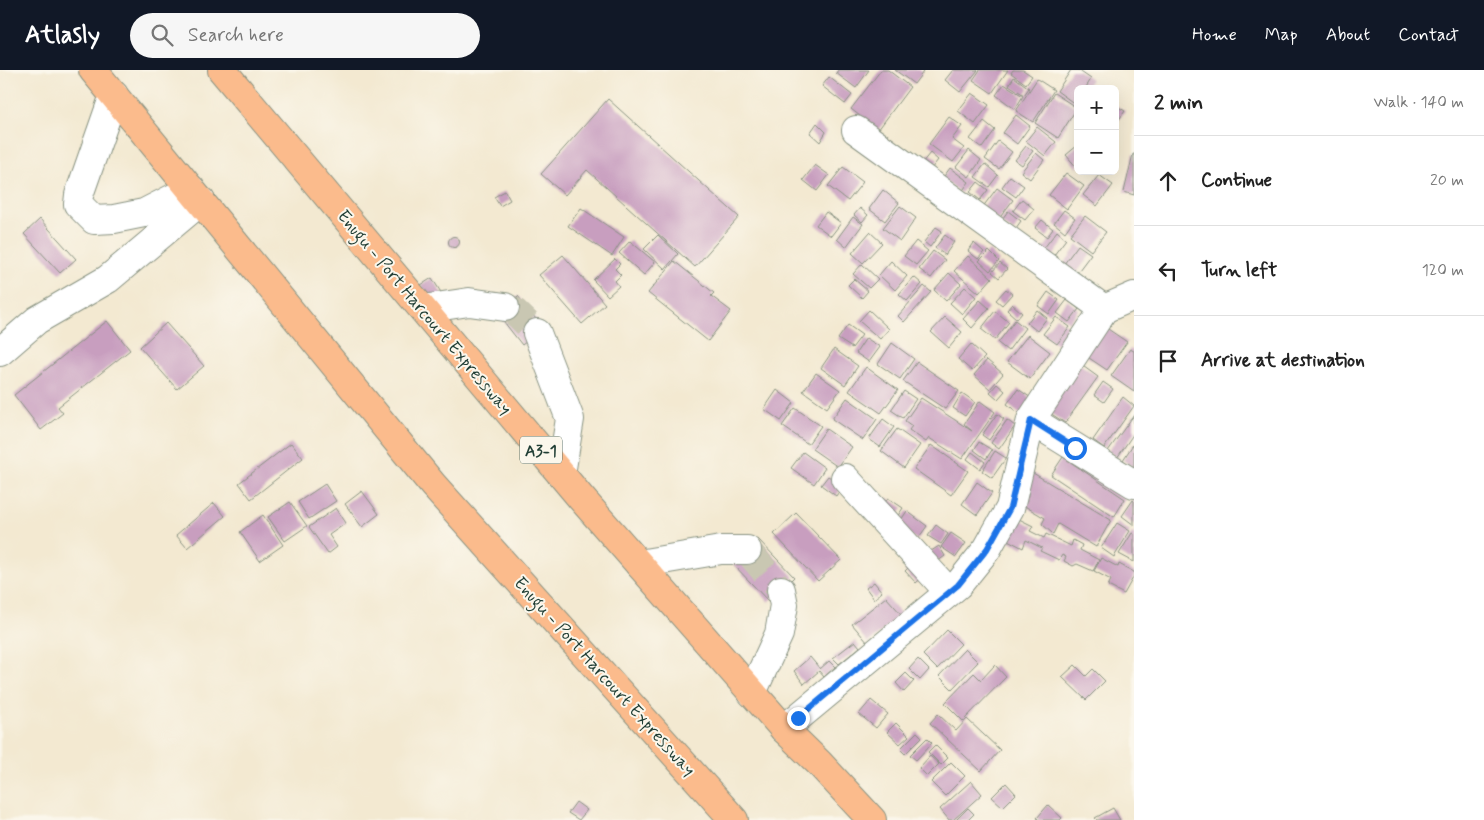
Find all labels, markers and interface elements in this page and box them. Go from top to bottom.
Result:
search box [130,13,480,58]
text: Atlasly [25,20,100,51]
icon: search [148,21,176,49]
text: Search here [188,23,284,48]
text: Home [1192,23,1237,47]
text: Map [1265,23,1298,47]
text: About [1326,23,1370,47]
text: Contact [1398,23,1459,47]
map controls [1074,85,1119,175]
button: + [1074,85,1119,130]
text: 2 min [1154,89,1203,117]
text: Walk · 140 m [1374,92,1464,113]
button: − [1074,130,1119,175]
icon: ahead [1154,167,1182,195]
text: Continue [1201,168,1272,193]
text: 20 m [1430,170,1464,191]
street label: Enugu - Port Harcourt Expressway [330,205,517,421]
icon: left [1154,257,1182,285]
text: Turn left [1201,258,1277,283]
text: 120 m [1422,260,1464,281]
icon: arrive [1154,347,1182,375]
text: Arrive at destination [1201,348,1365,373]
road number: A3-1 [520,436,562,464]
route start [1064,437,1087,460]
street label: Enugu - Port Harcourt Expressway [507,572,700,783]
route end [787,707,810,730]

